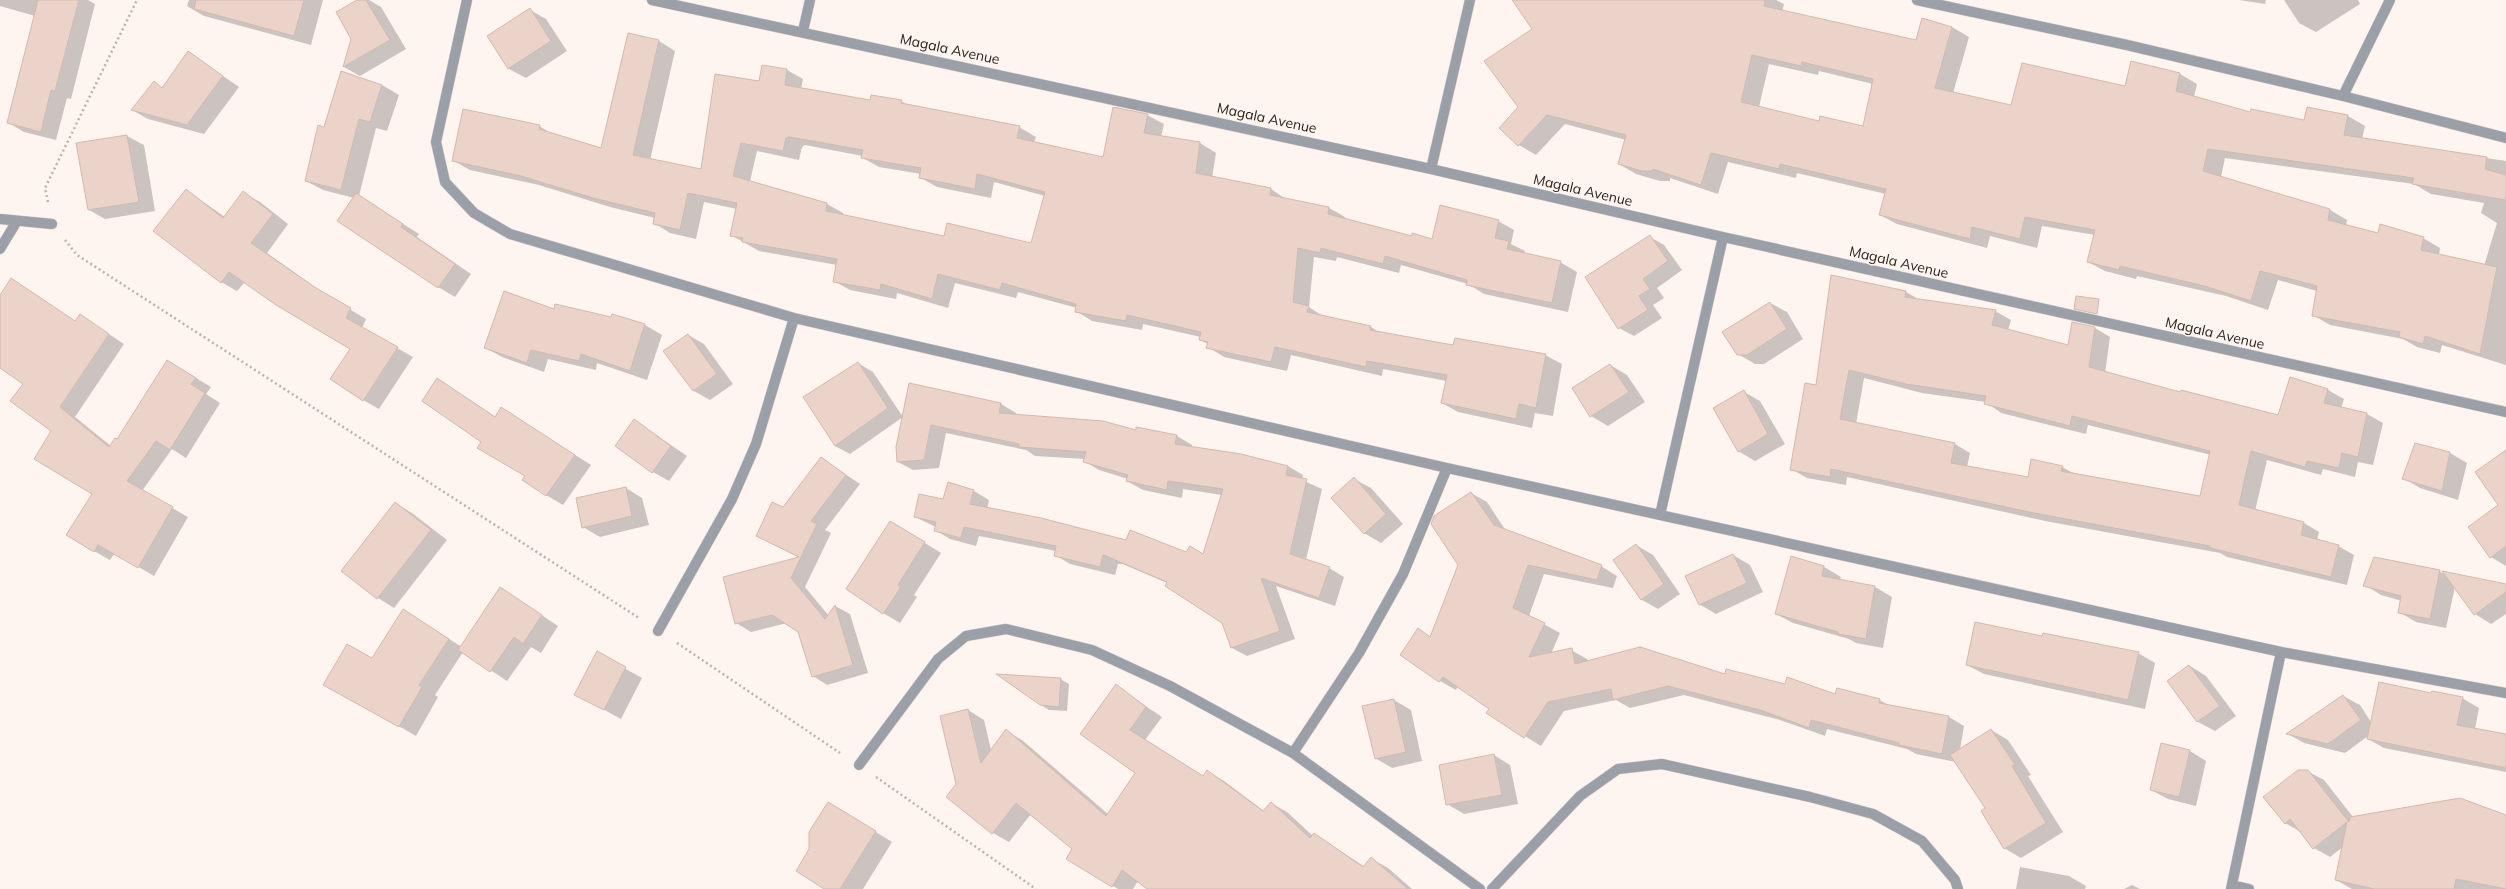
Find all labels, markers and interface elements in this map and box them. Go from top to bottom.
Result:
street label: Magala Avenue [899,30,1001,68]
street label: Magala Avenue [1216,99,1318,137]
street label: Magala Avenue [1532,170,1634,210]
street label: Magala Avenue [1848,242,1950,282]
street label: Magala Avenue [2164,313,2266,353]

